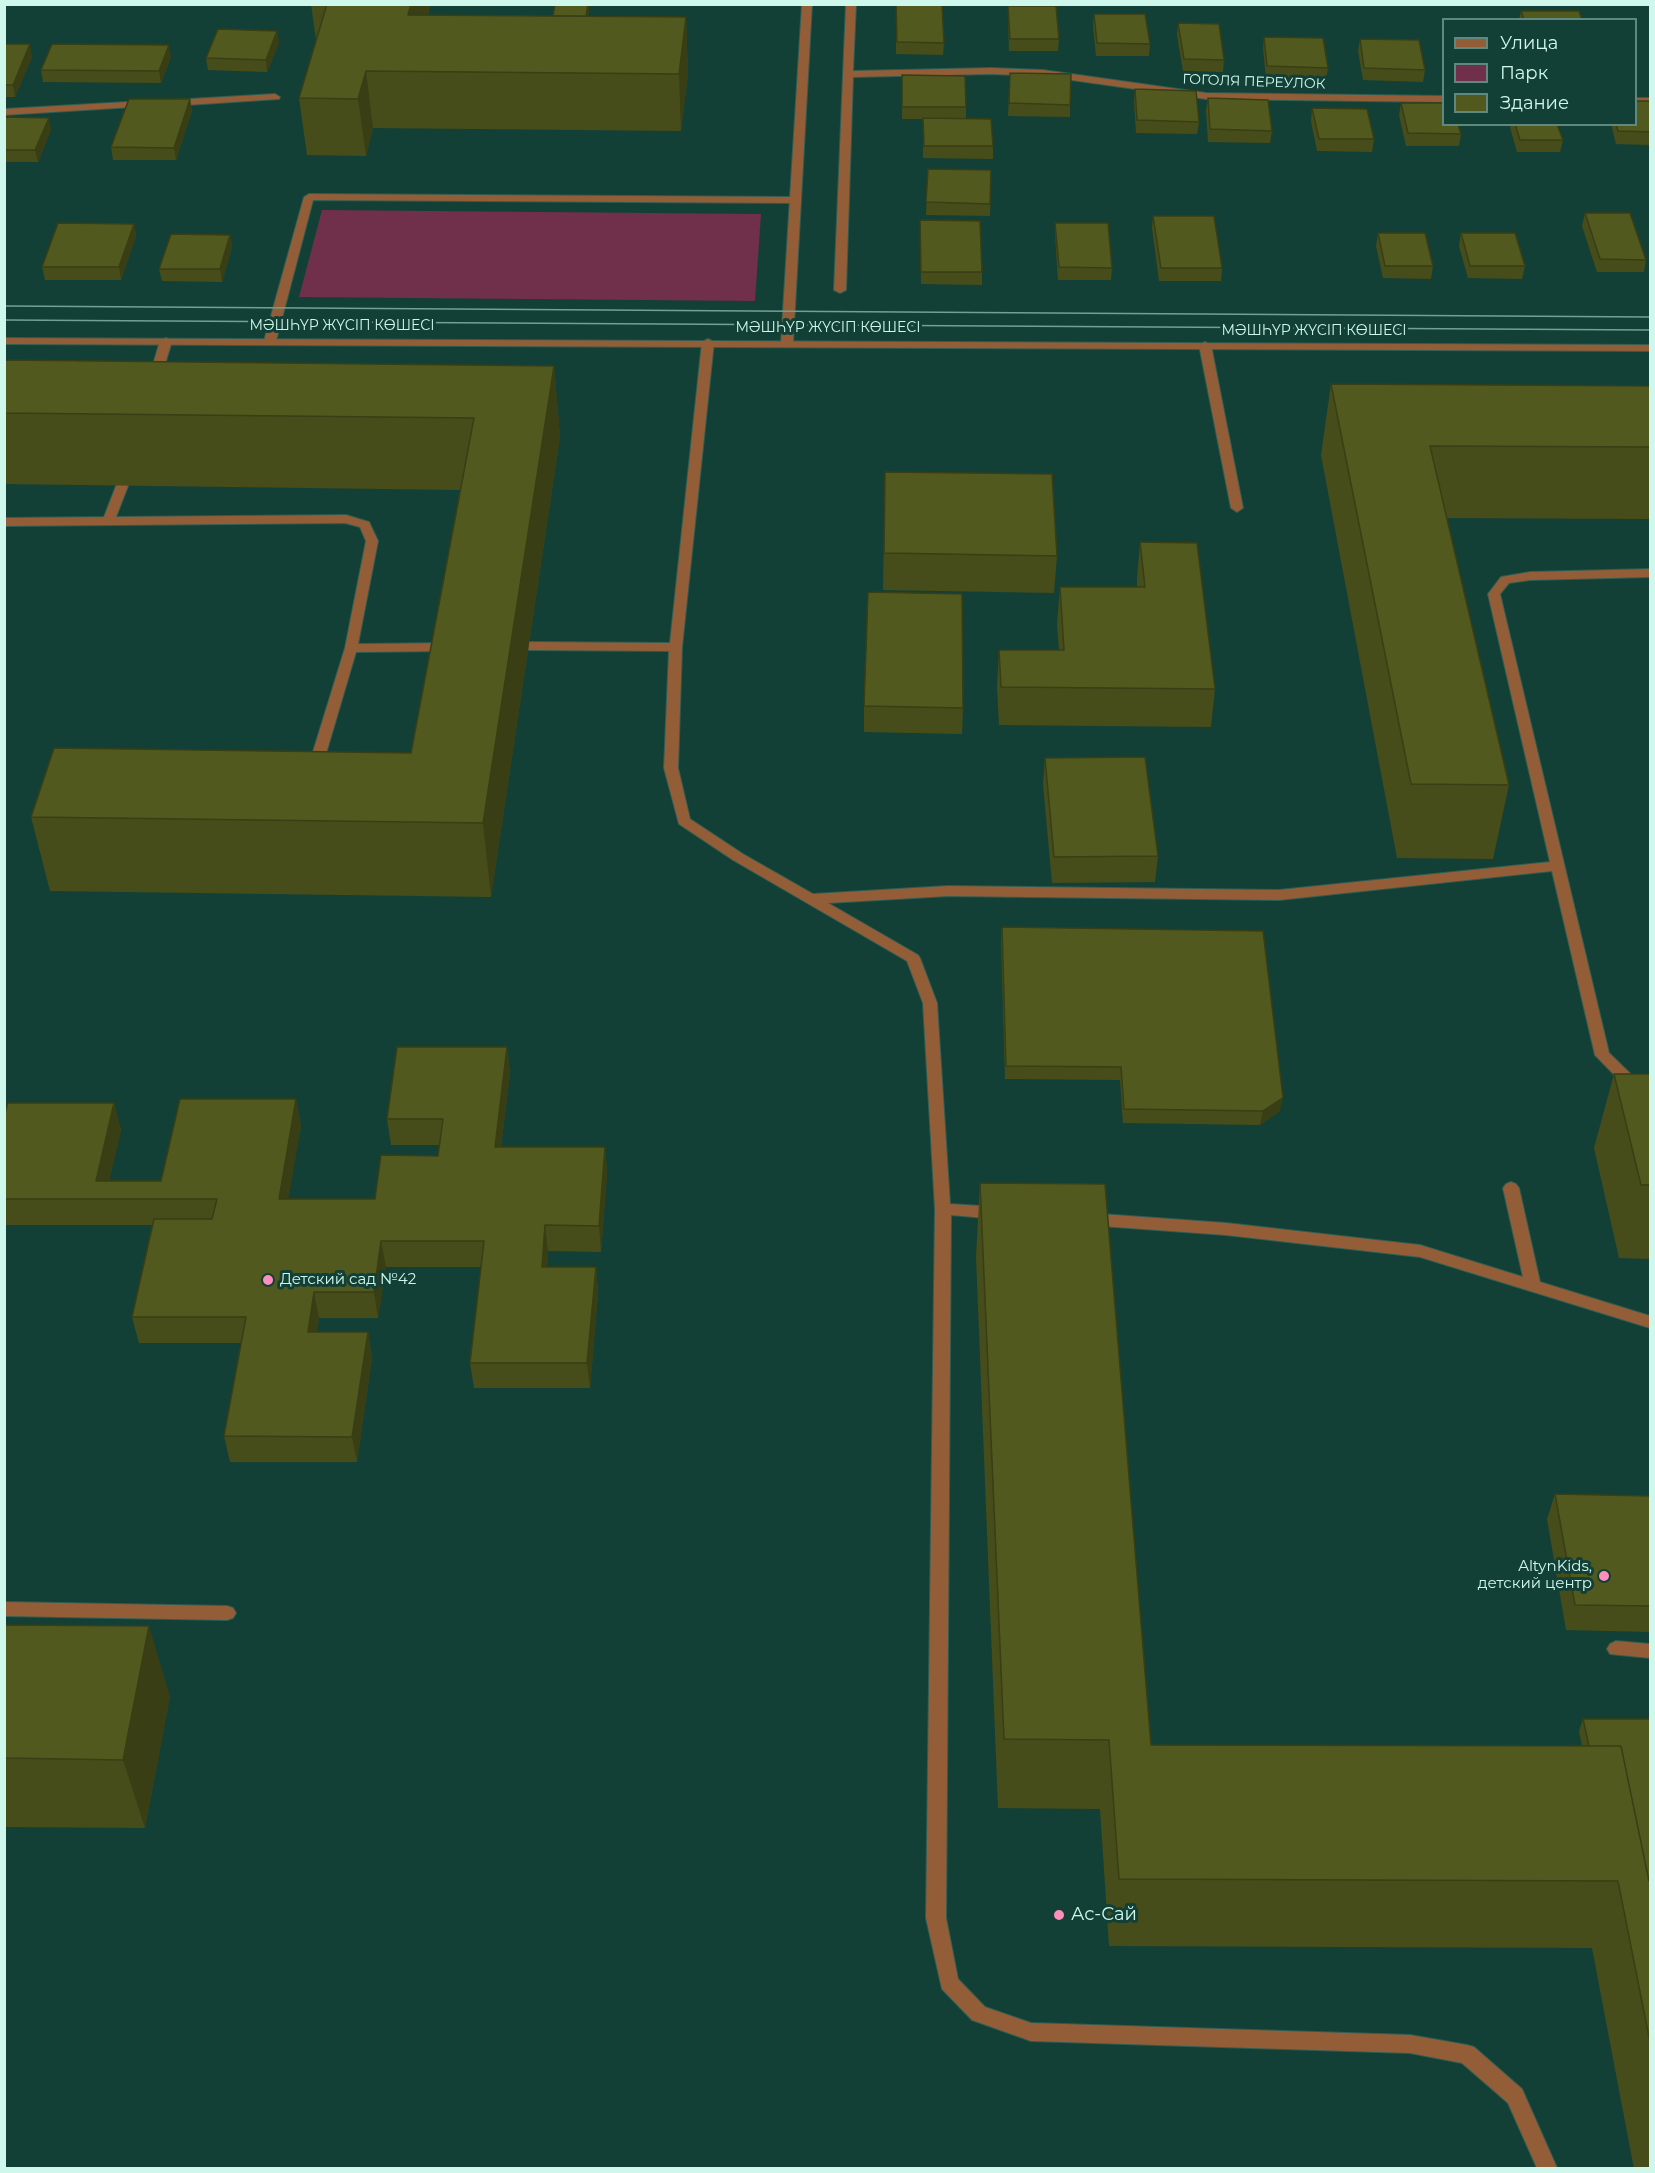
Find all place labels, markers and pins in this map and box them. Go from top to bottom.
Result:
place label: Детский сад №42 [280,1271,416,1289]
marker: Детский сад №42 [261,1273,275,1287]
place label: AltynKids, детский центр [1478,1558,1592,1593]
marker: AltynKids, детский центр [1597,1569,1611,1583]
place label: Ас-Сай [1071,1904,1137,1926]
marker: Ас-Сай [1052,1908,1066,1922]

